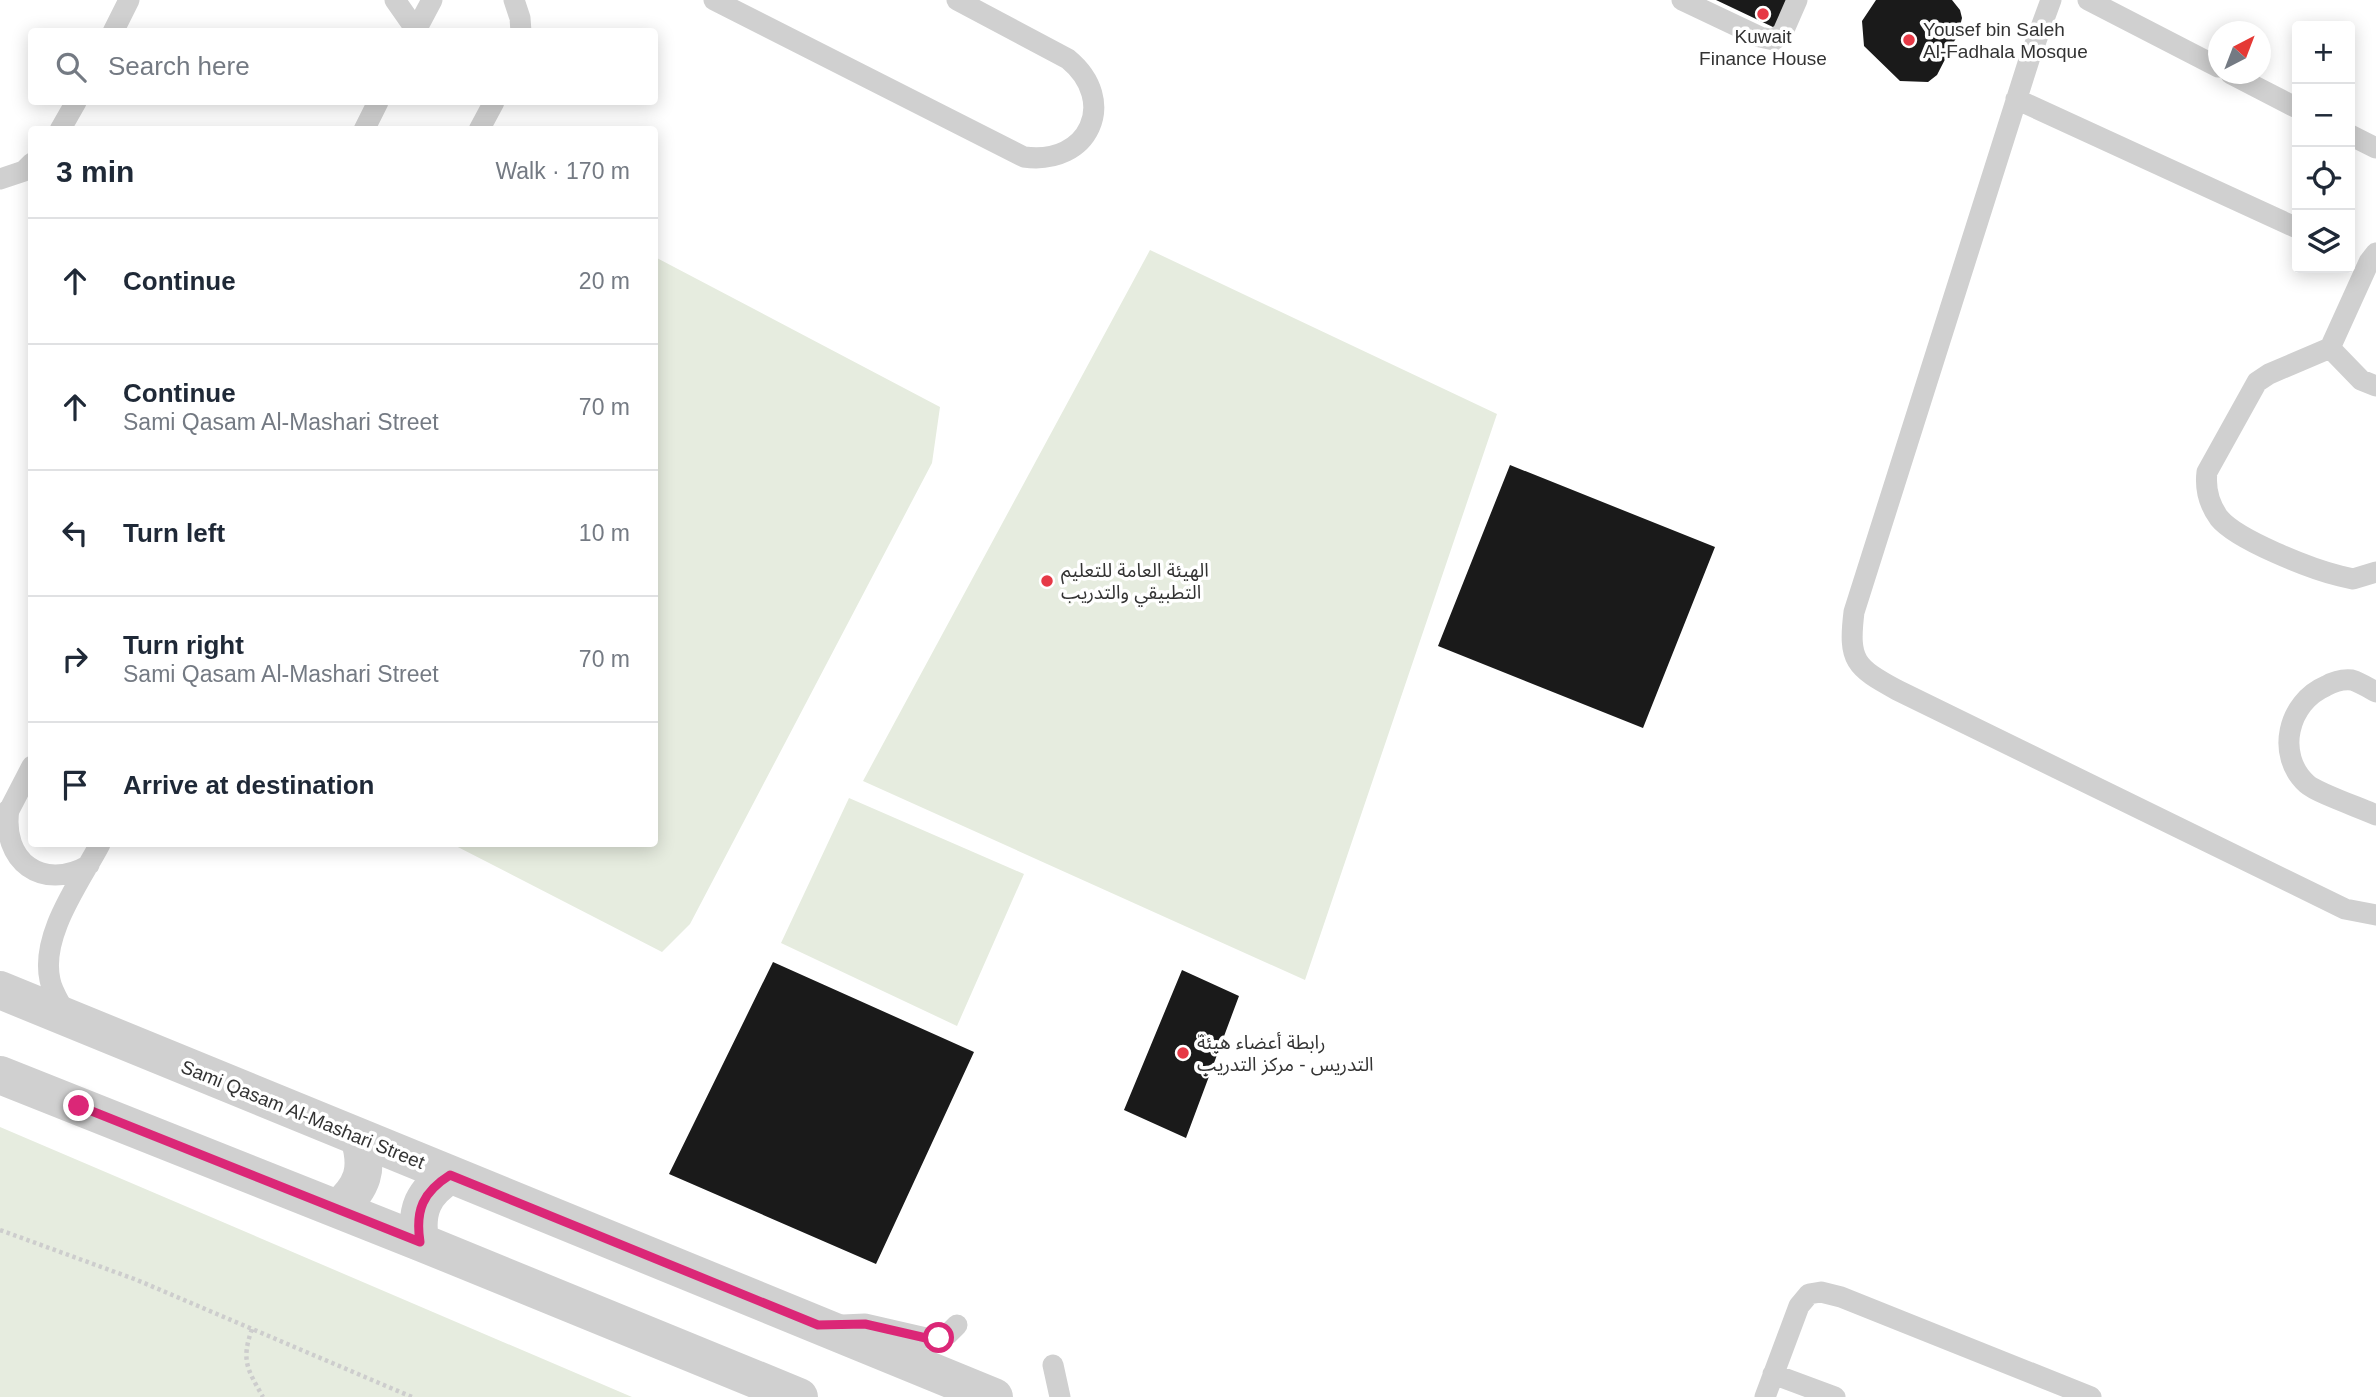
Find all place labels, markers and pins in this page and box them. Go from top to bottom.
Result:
marker: Kuwait Finance House [1755,6,1771,22]
place label: Yousef bin Saleh Al-Fadhala Mosque [1923,19,2088,62]
place label: Kuwait Finance House [1699,26,1827,69]
marker: Yousef bin Saleh Al-Fadhala Mosque [1901,32,1917,48]
place label: الهيئة العامة للتعليم التطبيقي والتدريب [1061,560,1209,607]
marker: الهيئة العامة للتعليم التطبيقي والتدريب [1039,573,1055,589]
place label: رابطة أعضاء هيئة التدريس - مركز التدريب [1197,1032,1374,1076]
marker: رابطة أعضاء هيئة التدريس - مركز التدريب [1175,1045,1191,1061]

